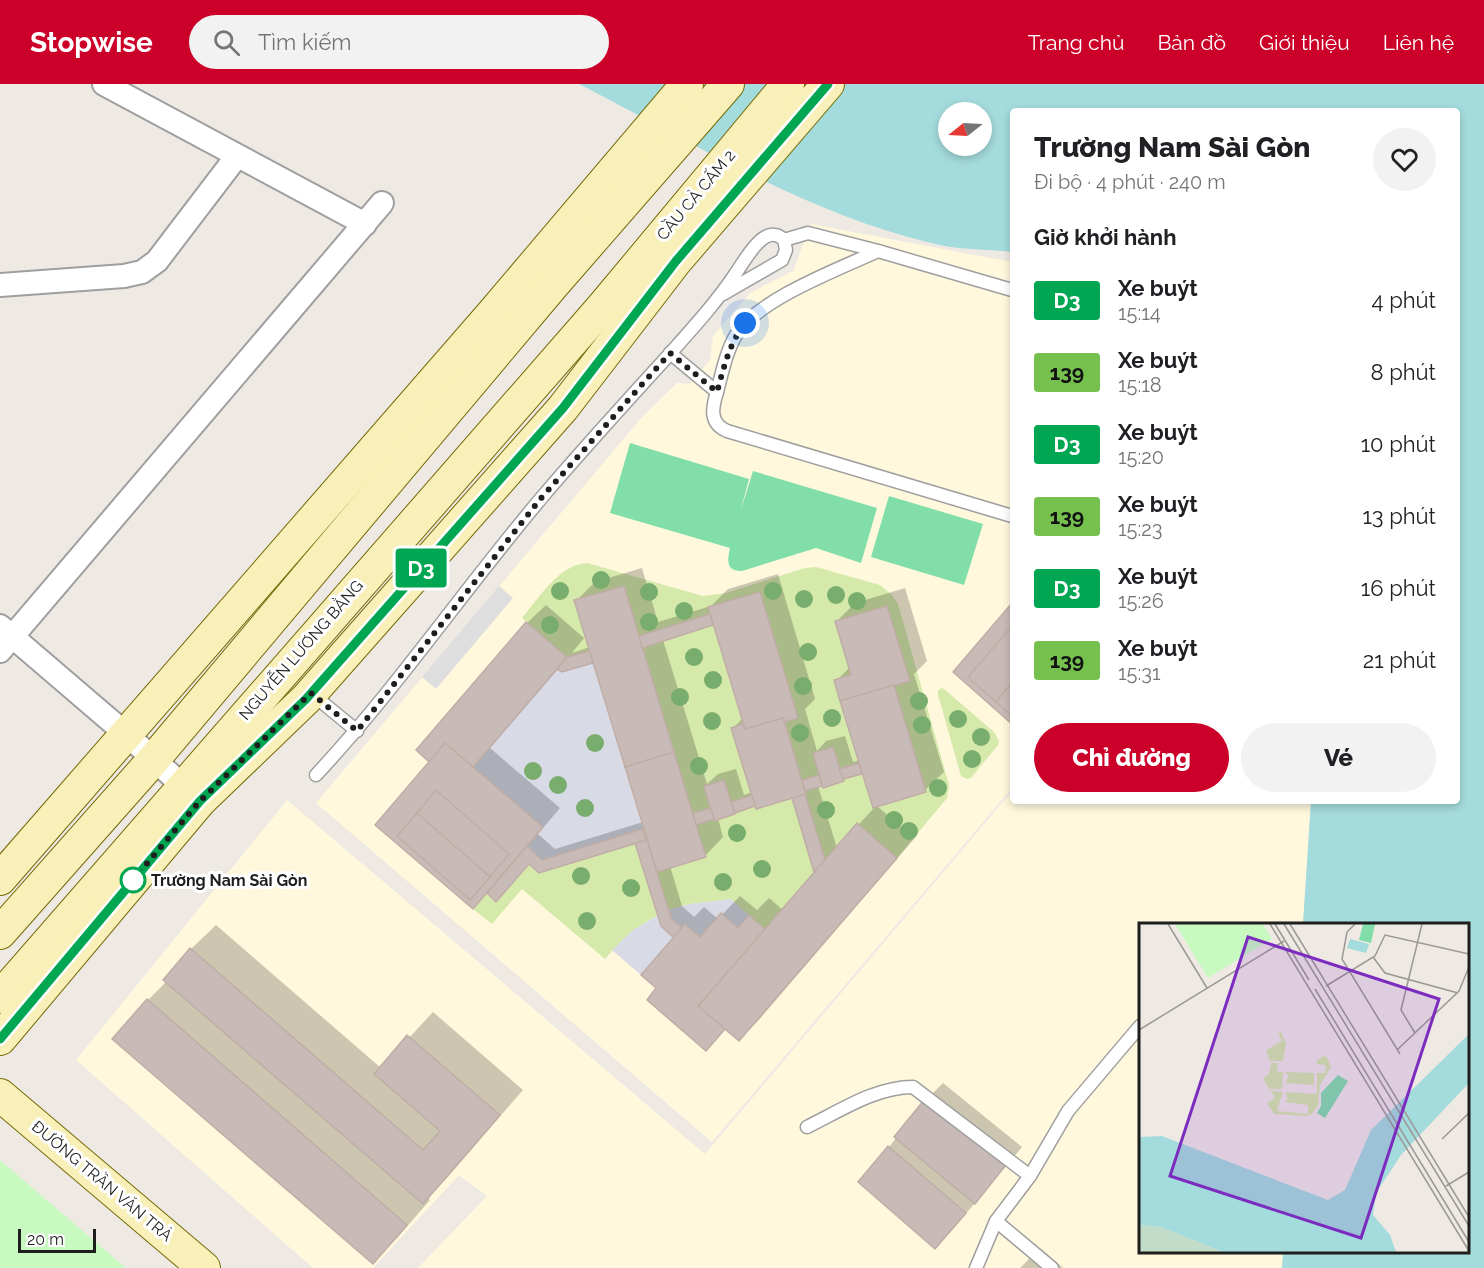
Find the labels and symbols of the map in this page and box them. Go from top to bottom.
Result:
north arrow [938,102,992,156]
street label: CẦU CẢ CẤM 2 [651,145,739,244]
your location [730,308,760,338]
line badge: D3 [394,548,448,588]
street label: NGUYỄN LƯƠNG BẰNG [234,575,367,724]
marker: Trường Nam Sài Gòn [120,867,146,893]
place label: Trường Nam Sài Gòn [151,871,307,890]
inset map [1139,923,1469,1253]
street label: ĐƯỜNG TRẦN VĂN TRÀ [28,1115,178,1245]
scale bar [18,1226,96,1254]

